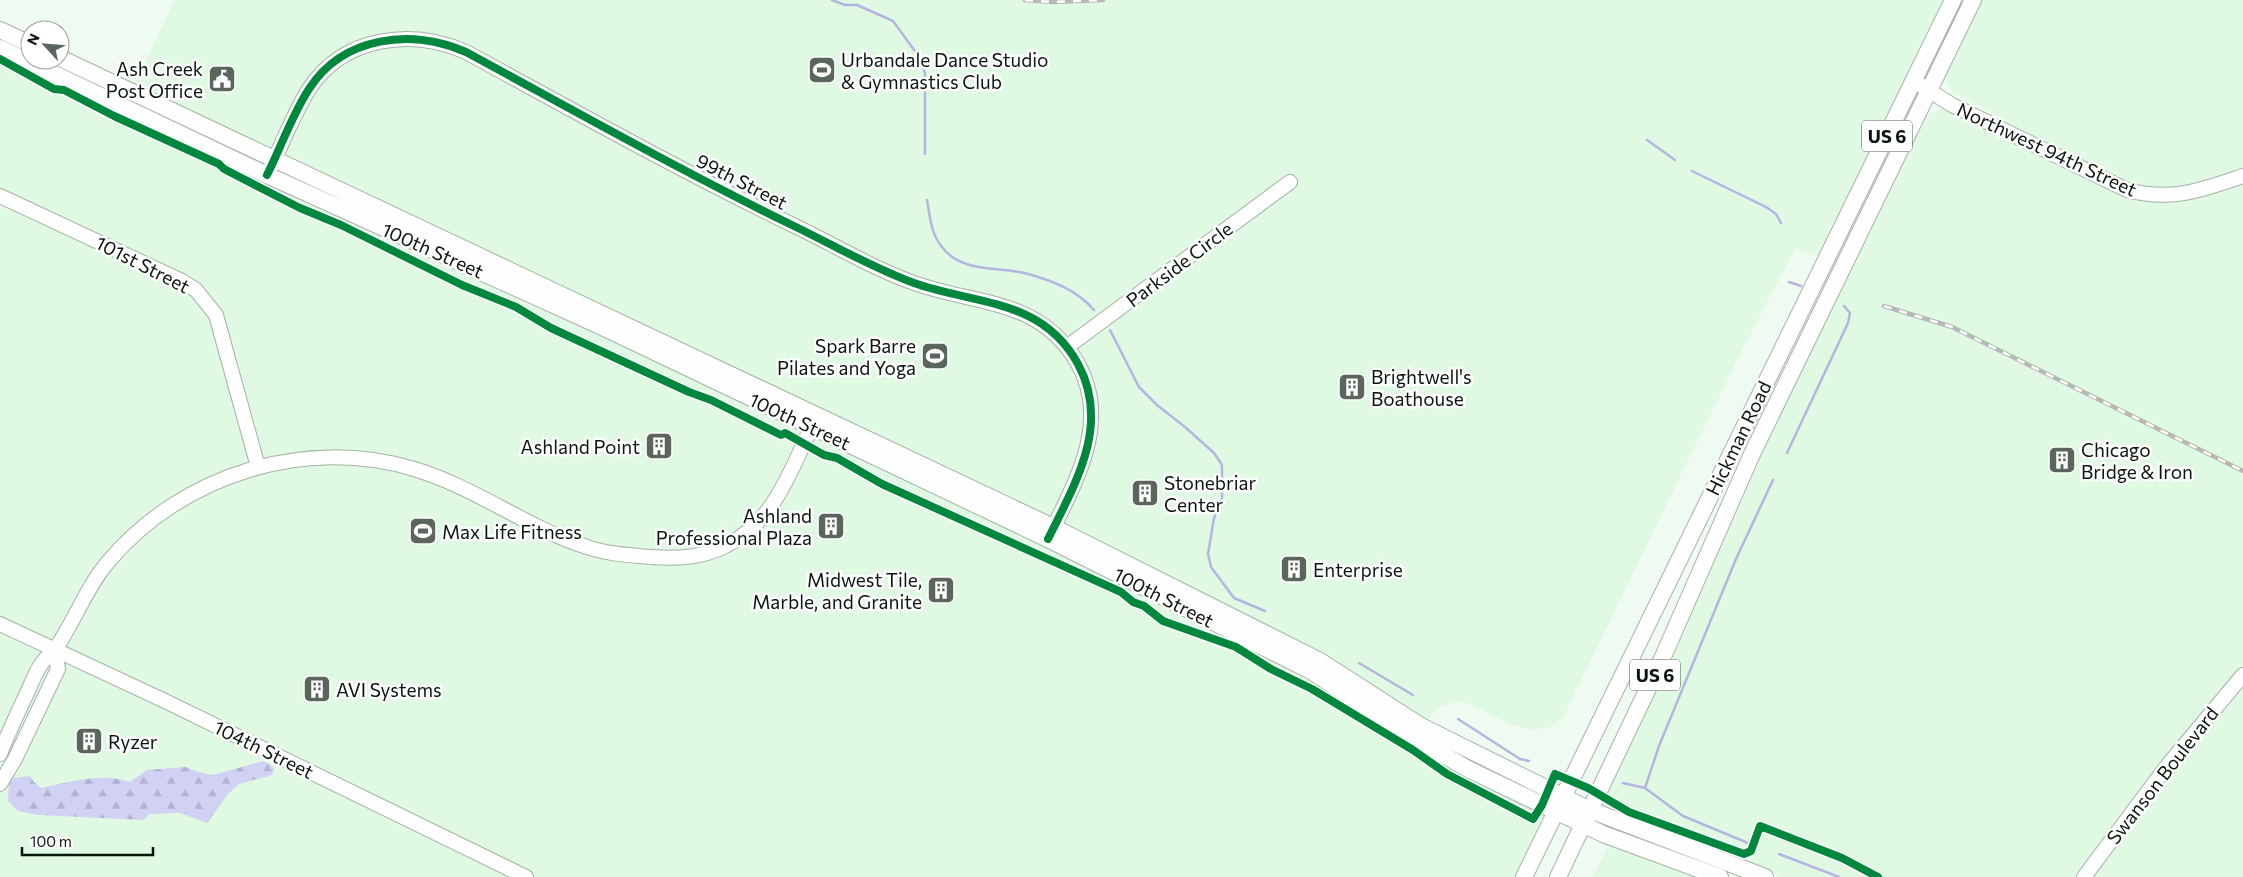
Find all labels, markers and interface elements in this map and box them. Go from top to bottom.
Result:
north arrow [20,20,70,70]
text: N [23,31,43,48]
place label: Urbandale Dance Studio & Gymnastics Club [841,48,1048,93]
sports icon: Urbandale Dance Studio & Gymnastics Club [807,55,837,85]
place label: Ash Creek Post Office [106,57,203,102]
public building icon: Ash Creek Post Office [207,64,237,94]
street label: Northwest 94th Street [1953,97,2141,201]
road number: US 6 [1862,120,1912,152]
street label: 99th Street [693,148,792,214]
street label: 100th Street [379,217,488,283]
street label: Parkside Circle [1121,217,1237,311]
street label: 101st Street [92,231,194,298]
place label: Spark Barre Pilates and Yoga [777,334,916,379]
sports icon: Spark Barre Pilates and Yoga [920,341,950,371]
place label: Brightwell's Boathouse [1371,365,1472,410]
building icon: Brightwell's Boathouse [1337,372,1367,402]
street label: Hickman Road [1700,377,1776,499]
street label: 100th Street [746,388,854,455]
building icon: Ashland Point [644,431,674,461]
place label: Ashland Point [521,435,640,458]
place label: Chicago Bridge & Iron [2081,438,2193,483]
building icon: Chicago Bridge & Iron [2047,445,2077,475]
place label: Stonebriar Center [1164,471,1257,516]
building icon: Stonebriar Center [1130,478,1160,508]
place label: Ashland Professional Plaza [656,504,812,549]
building icon: Ashland Professional Plaza [816,511,846,541]
sports icon: Max Life Fitness [408,516,438,546]
place label: Max Life Fitness [442,520,582,543]
building icon: Enterprise [1279,554,1309,584]
place label: Enterprise [1313,558,1403,581]
street label: 100th Street [1110,562,1218,632]
place label: Midwest Tile, Marble, and Granite [752,568,922,613]
building icon: Midwest Tile, Marble, and Granite [926,575,956,605]
road number: US 6 [1630,660,1680,690]
building icon: AVI Systems [302,674,332,704]
place label: AVI Systems [336,678,442,701]
street label: Swanson Boulevard [2101,702,2223,848]
street label: 104th Street [210,715,318,783]
building icon: Ryzer [74,726,104,756]
place label: Ryzer [108,730,158,753]
scale bar [22,824,154,856]
text: 100 m [30,832,72,850]

